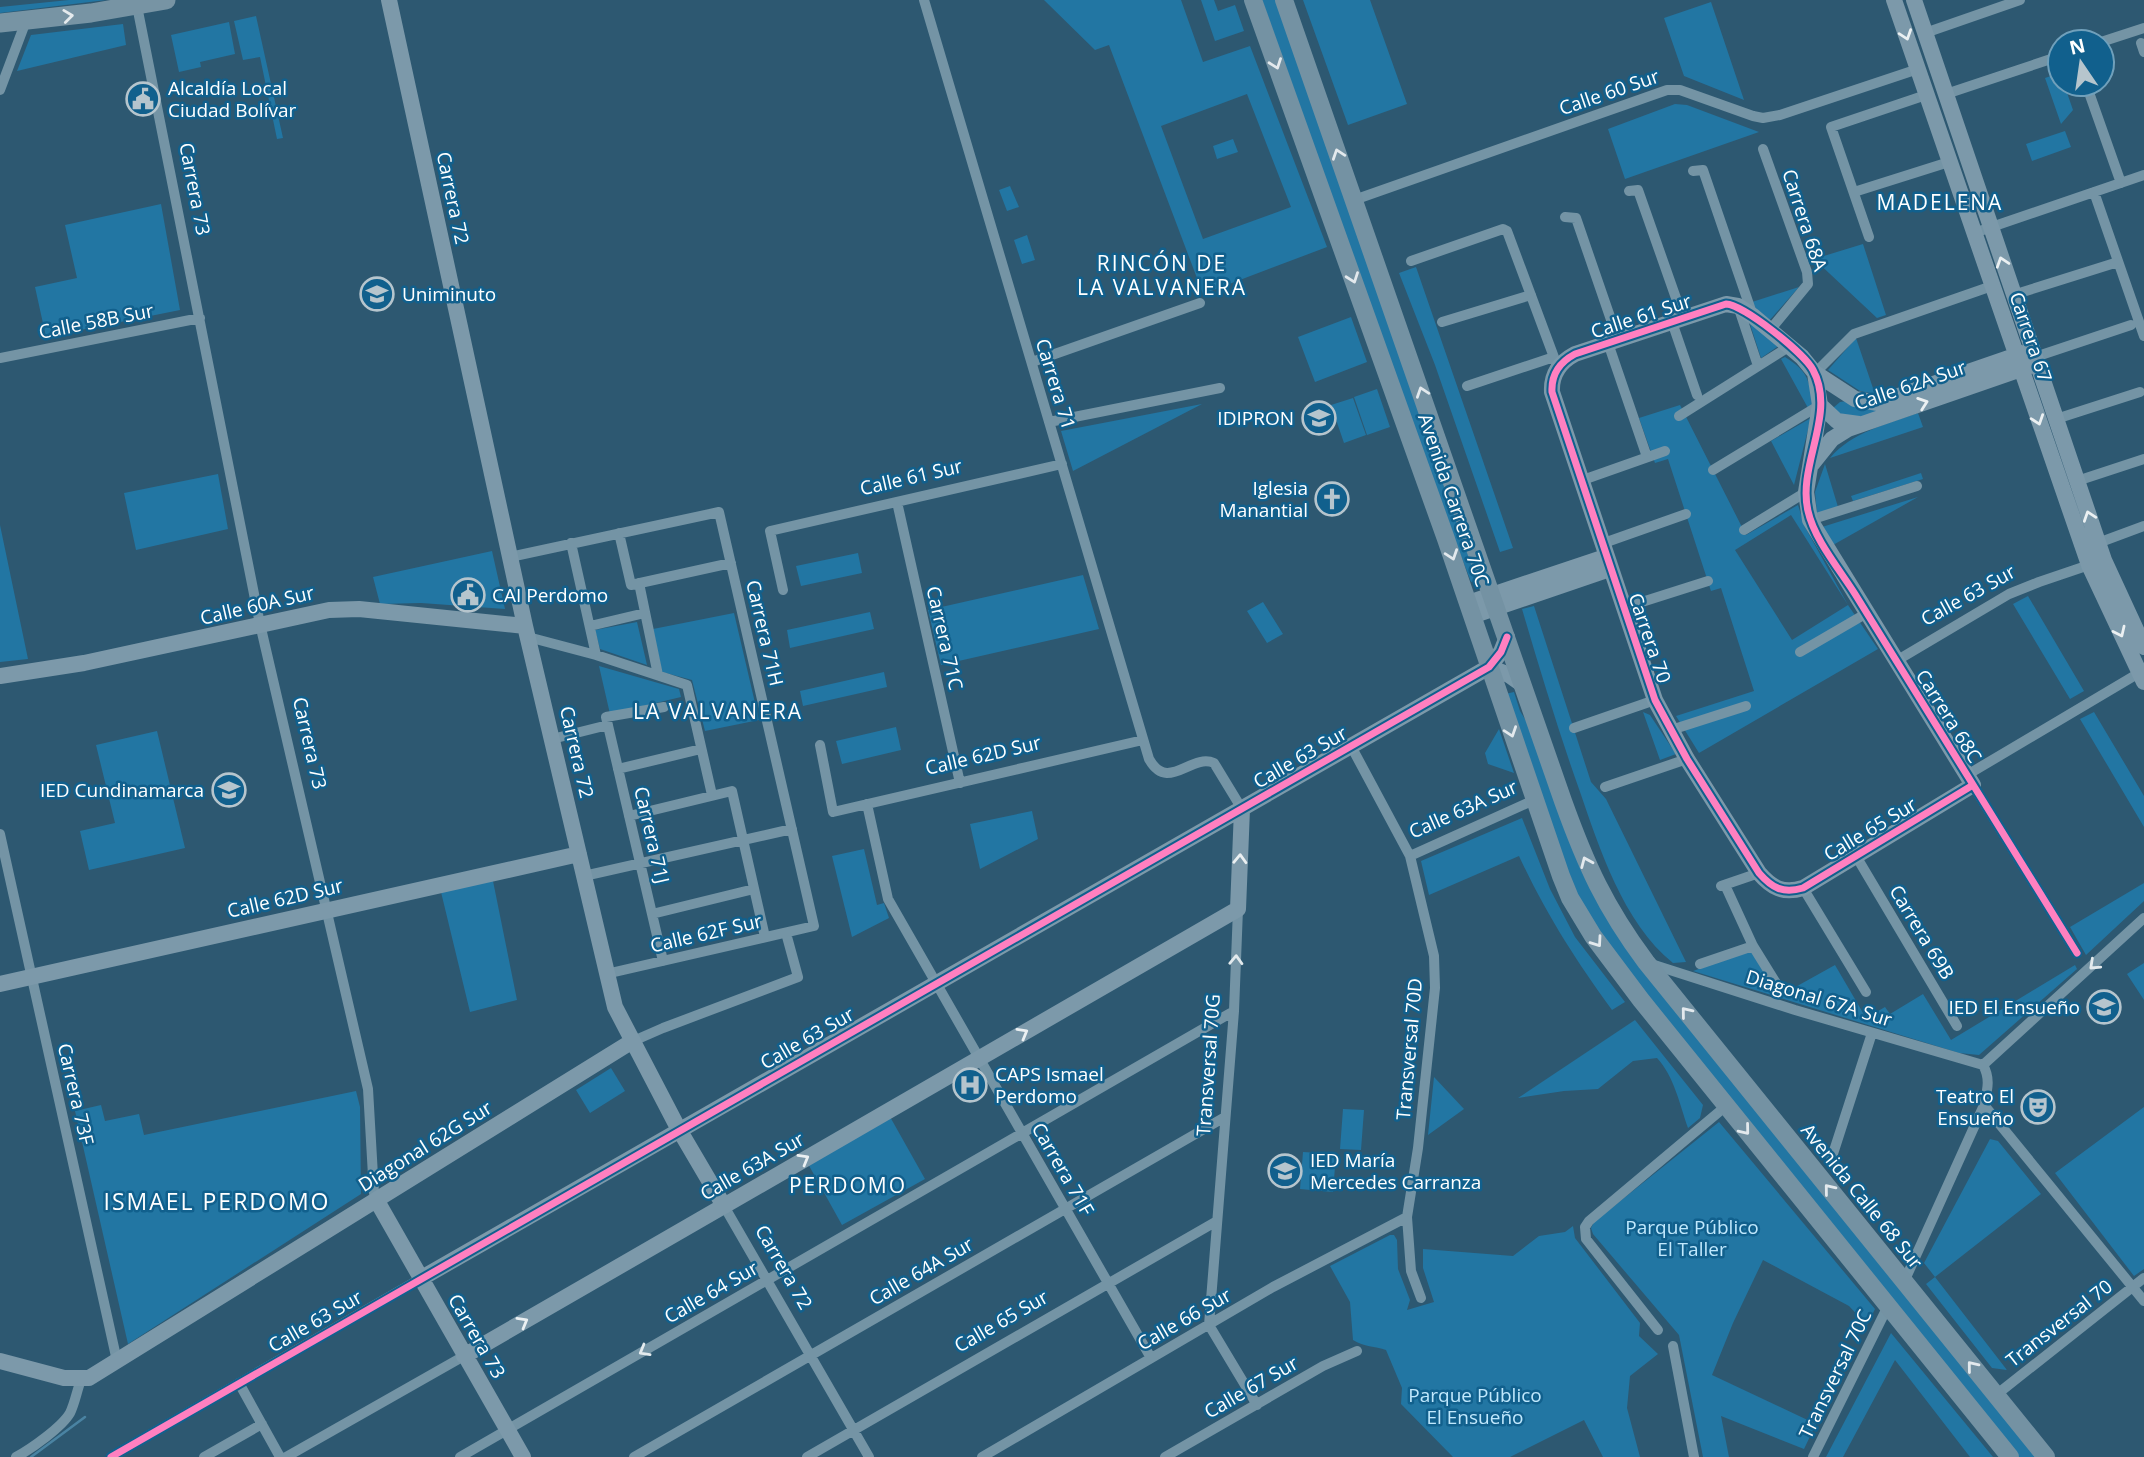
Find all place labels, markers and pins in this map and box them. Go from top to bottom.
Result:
place label: Alcaldía Local Ciudad Bolívar [168,75,297,123]
public building icon: Alcaldía Local Ciudad Bolívar [124,80,162,118]
school or university icon: Uniminuto [358,275,396,313]
place label: Uniminuto [402,281,496,307]
school or university icon: IDIPRON [1300,399,1338,437]
place label: IDIPRON [1217,405,1294,431]
place label: Iglesia Manantial [1220,475,1308,523]
church icon: Iglesia Manantial [1313,480,1351,518]
public building icon: CAI Perdomo [449,576,487,614]
place label: CAI Perdomo [492,582,608,608]
school or university icon: IED Cundinamarca [210,771,248,809]
place label: IED Cundinamarca [40,777,204,803]
school or university icon: IED El Ensueño [2085,988,2123,1026]
place label: IED El Ensueño [1948,994,2080,1020]
place label: CAPS Ismael Perdomo [995,1061,1104,1109]
hospital icon: CAPS Ismael Perdomo [951,1066,989,1104]
place label: Teatro El Ensueño [1936,1083,2014,1131]
theatre icon: Teatro El Ensueño [2019,1088,2057,1126]
place label: IED María Mercedes Carranza [1310,1147,1481,1195]
school or university icon: IED María Mercedes Carranza [1266,1152,1304,1190]

